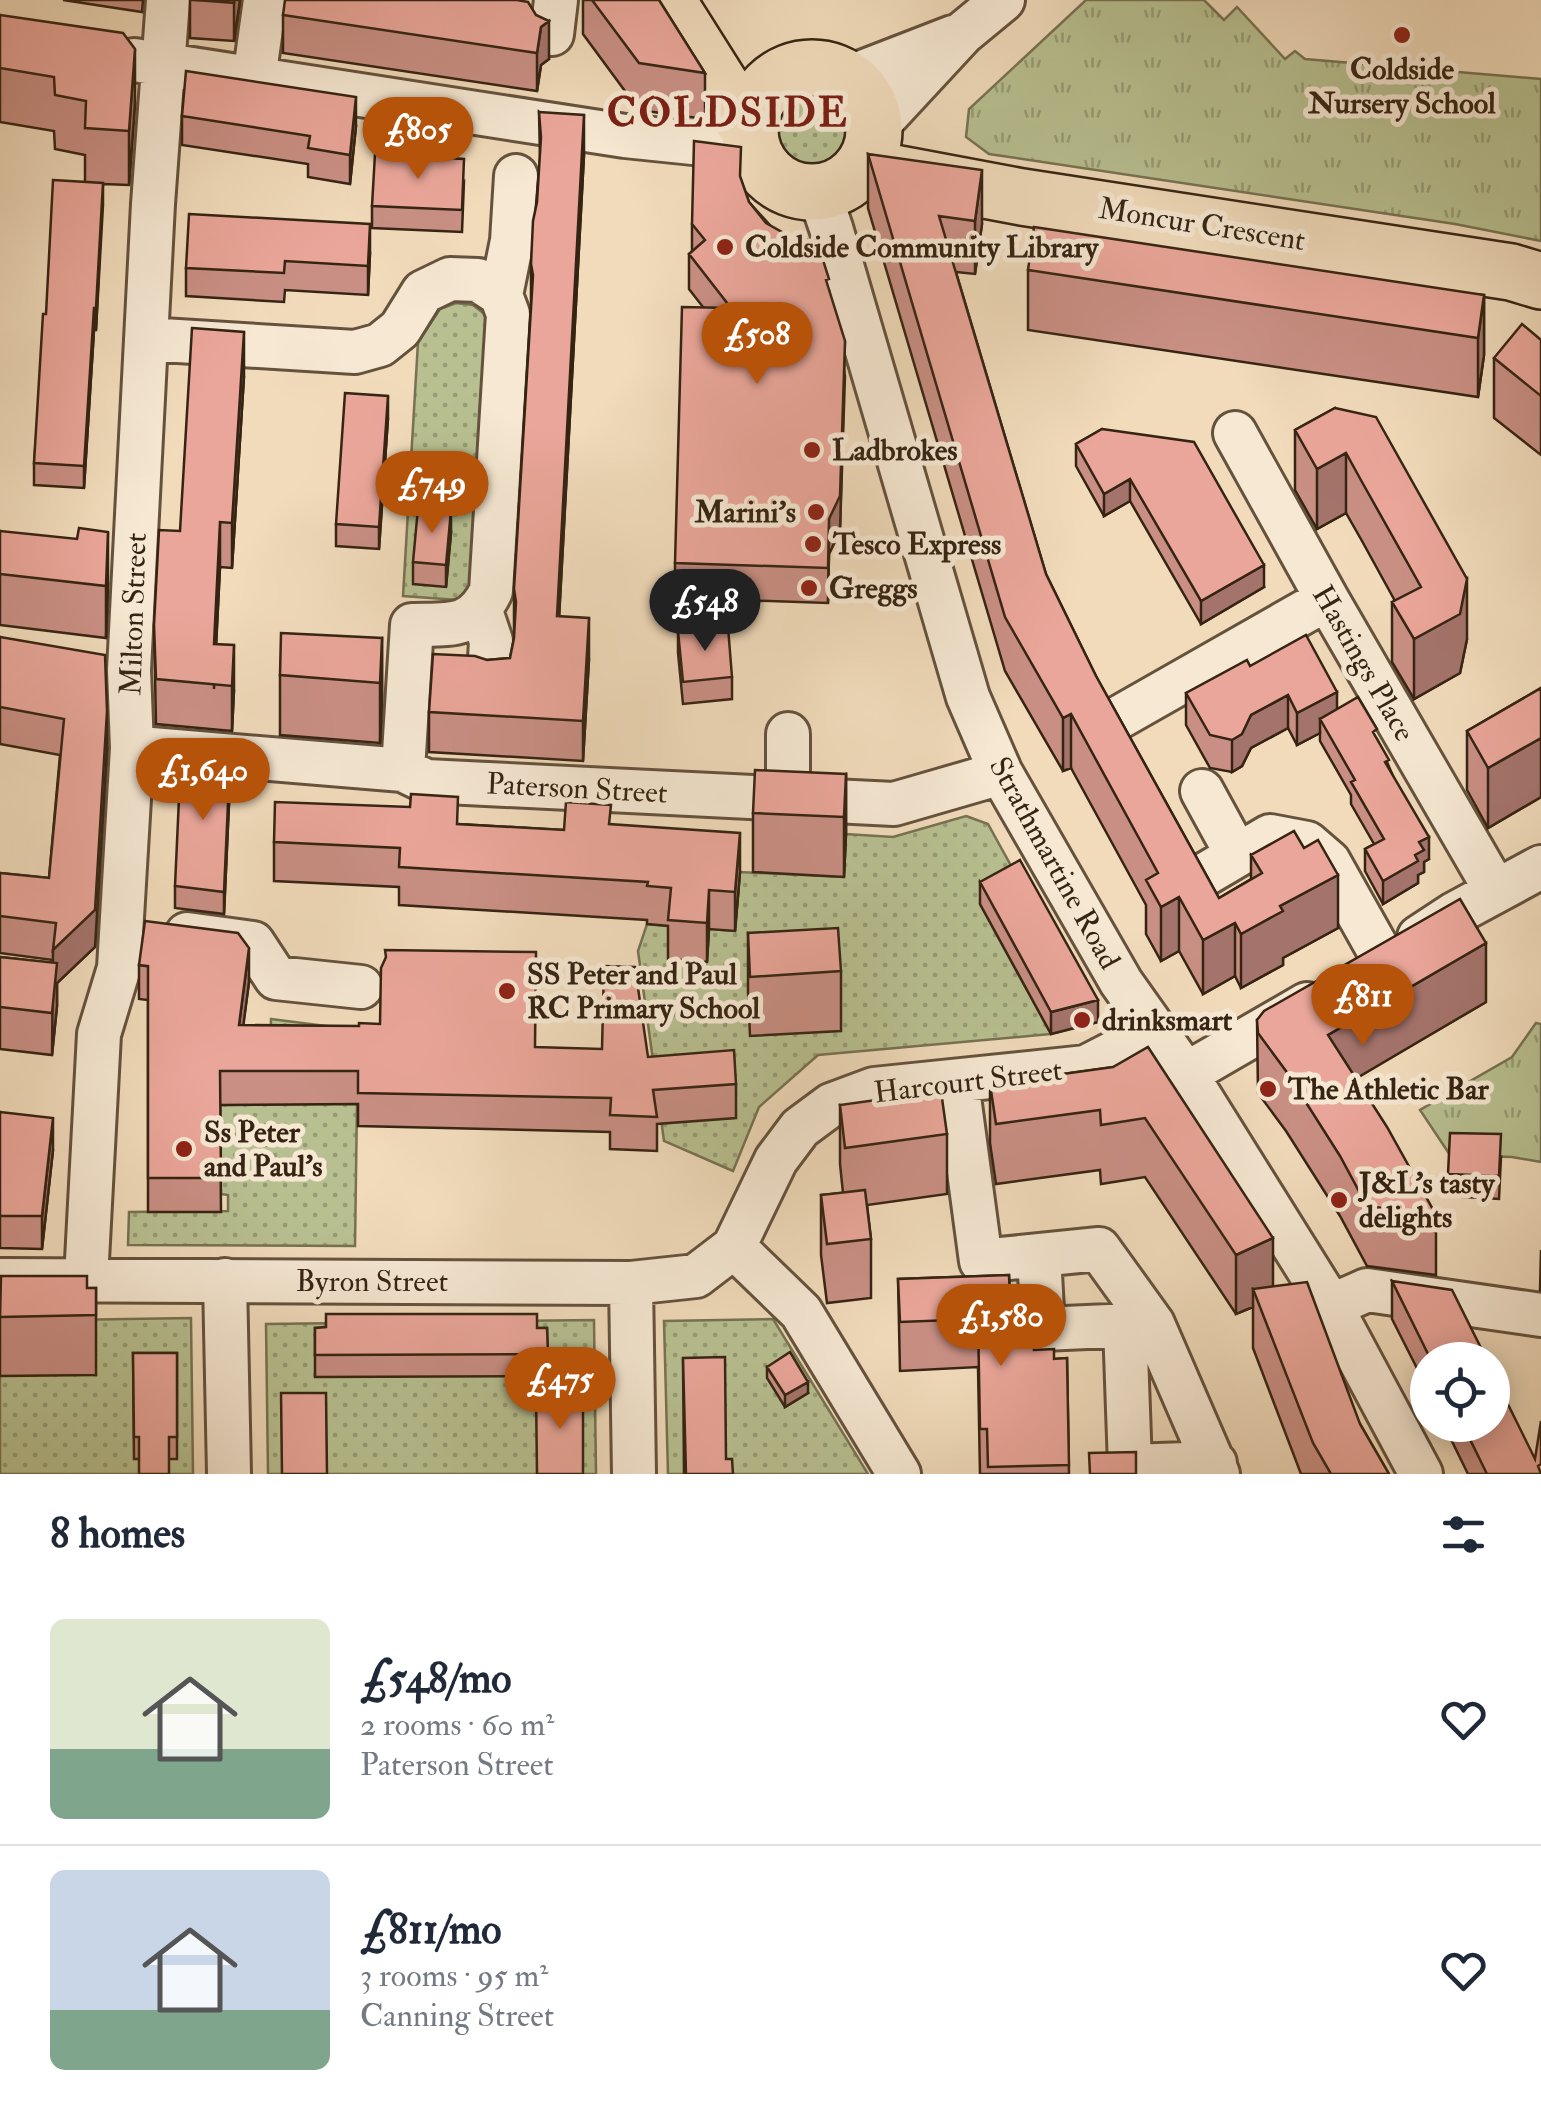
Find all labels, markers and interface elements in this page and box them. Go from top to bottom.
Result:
marker: Coldside Nursery School [1391,24,1413,46]
place label: Coldside Nursery School [1307,51,1496,122]
district label: COLDSIDE [607,88,849,139]
pin: £805 [359,97,477,182]
text: £805 [384,109,452,149]
street label: Moncur Crescent [1096,190,1308,259]
place label: Coldside Community Library [745,229,1100,266]
marker: Coldside Community Library [714,236,736,258]
pin: £508 [698,302,816,387]
text: £508 [724,314,790,354]
place label: Ladbrokes [832,432,958,469]
marker: Ladbrokes [801,439,823,461]
pin: £749 [373,451,491,536]
text: £749 [397,463,467,503]
place label: Marini's [694,494,796,531]
marker: Marini's [805,501,827,523]
place label: Tesco Express [832,526,1001,563]
street label: Milton Street [112,532,155,696]
marker: Tesco Express [802,533,824,555]
pin: £548 [646,569,764,654]
place label: Greggs [829,570,918,607]
marker: Greggs [798,577,820,599]
street label: Hastings Place [1304,579,1423,748]
text: £548 [671,581,739,621]
pin: £1,640 [122,738,284,823]
text: £1,640 [158,750,248,790]
street label: Strathmartine Road [981,751,1128,976]
street label: Paterson Street [485,765,669,812]
place label: SS Peter and Paul RC Primary School [527,956,760,1027]
pin: £811 [1304,964,1422,1049]
text: £811 [1333,976,1393,1016]
marker: SS Peter and Paul RC Primary School [496,980,518,1002]
place label: drinksmart [1102,1002,1233,1039]
marker: drinksmart [1071,1009,1093,1031]
street label: Harcourt Street [872,1052,1065,1111]
place label: The Athletic Bar [1287,1071,1489,1108]
marker: The Athletic Bar [1257,1078,1279,1100]
place label: Ss Peter and Paul's [204,1114,323,1185]
marker: Ss Peter and Paul's [173,1138,195,1160]
place label: J&L's tasty delights [1357,1165,1496,1236]
marker: J&L's tasty delights [1328,1189,1350,1211]
street label: Byron Street [296,1263,448,1300]
pin: £1,580 [920,1284,1082,1369]
text: £1,580 [958,1296,1044,1336]
map controls [1410,1342,1510,1442]
button: locate [1410,1342,1510,1442]
pin: £475 [501,1347,619,1432]
text: £475 [527,1359,593,1399]
icon: filters [1436,1507,1491,1562]
text: 8 homes [50,1508,185,1560]
text: £548/mo [360,1653,512,1705]
icon: home [130,1659,250,1779]
icon: heart [1436,1692,1491,1747]
text: 2 rooms · 60 m² [360,1705,554,1745]
text: Paterson Street [360,1745,554,1785]
text: £811/mo [360,1904,502,1956]
icon: home [130,1910,250,2030]
icon: heart [1436,1943,1491,1998]
text: 3 rooms · 95 m² [360,1956,548,1996]
text: Canning Street [360,1996,554,2036]

